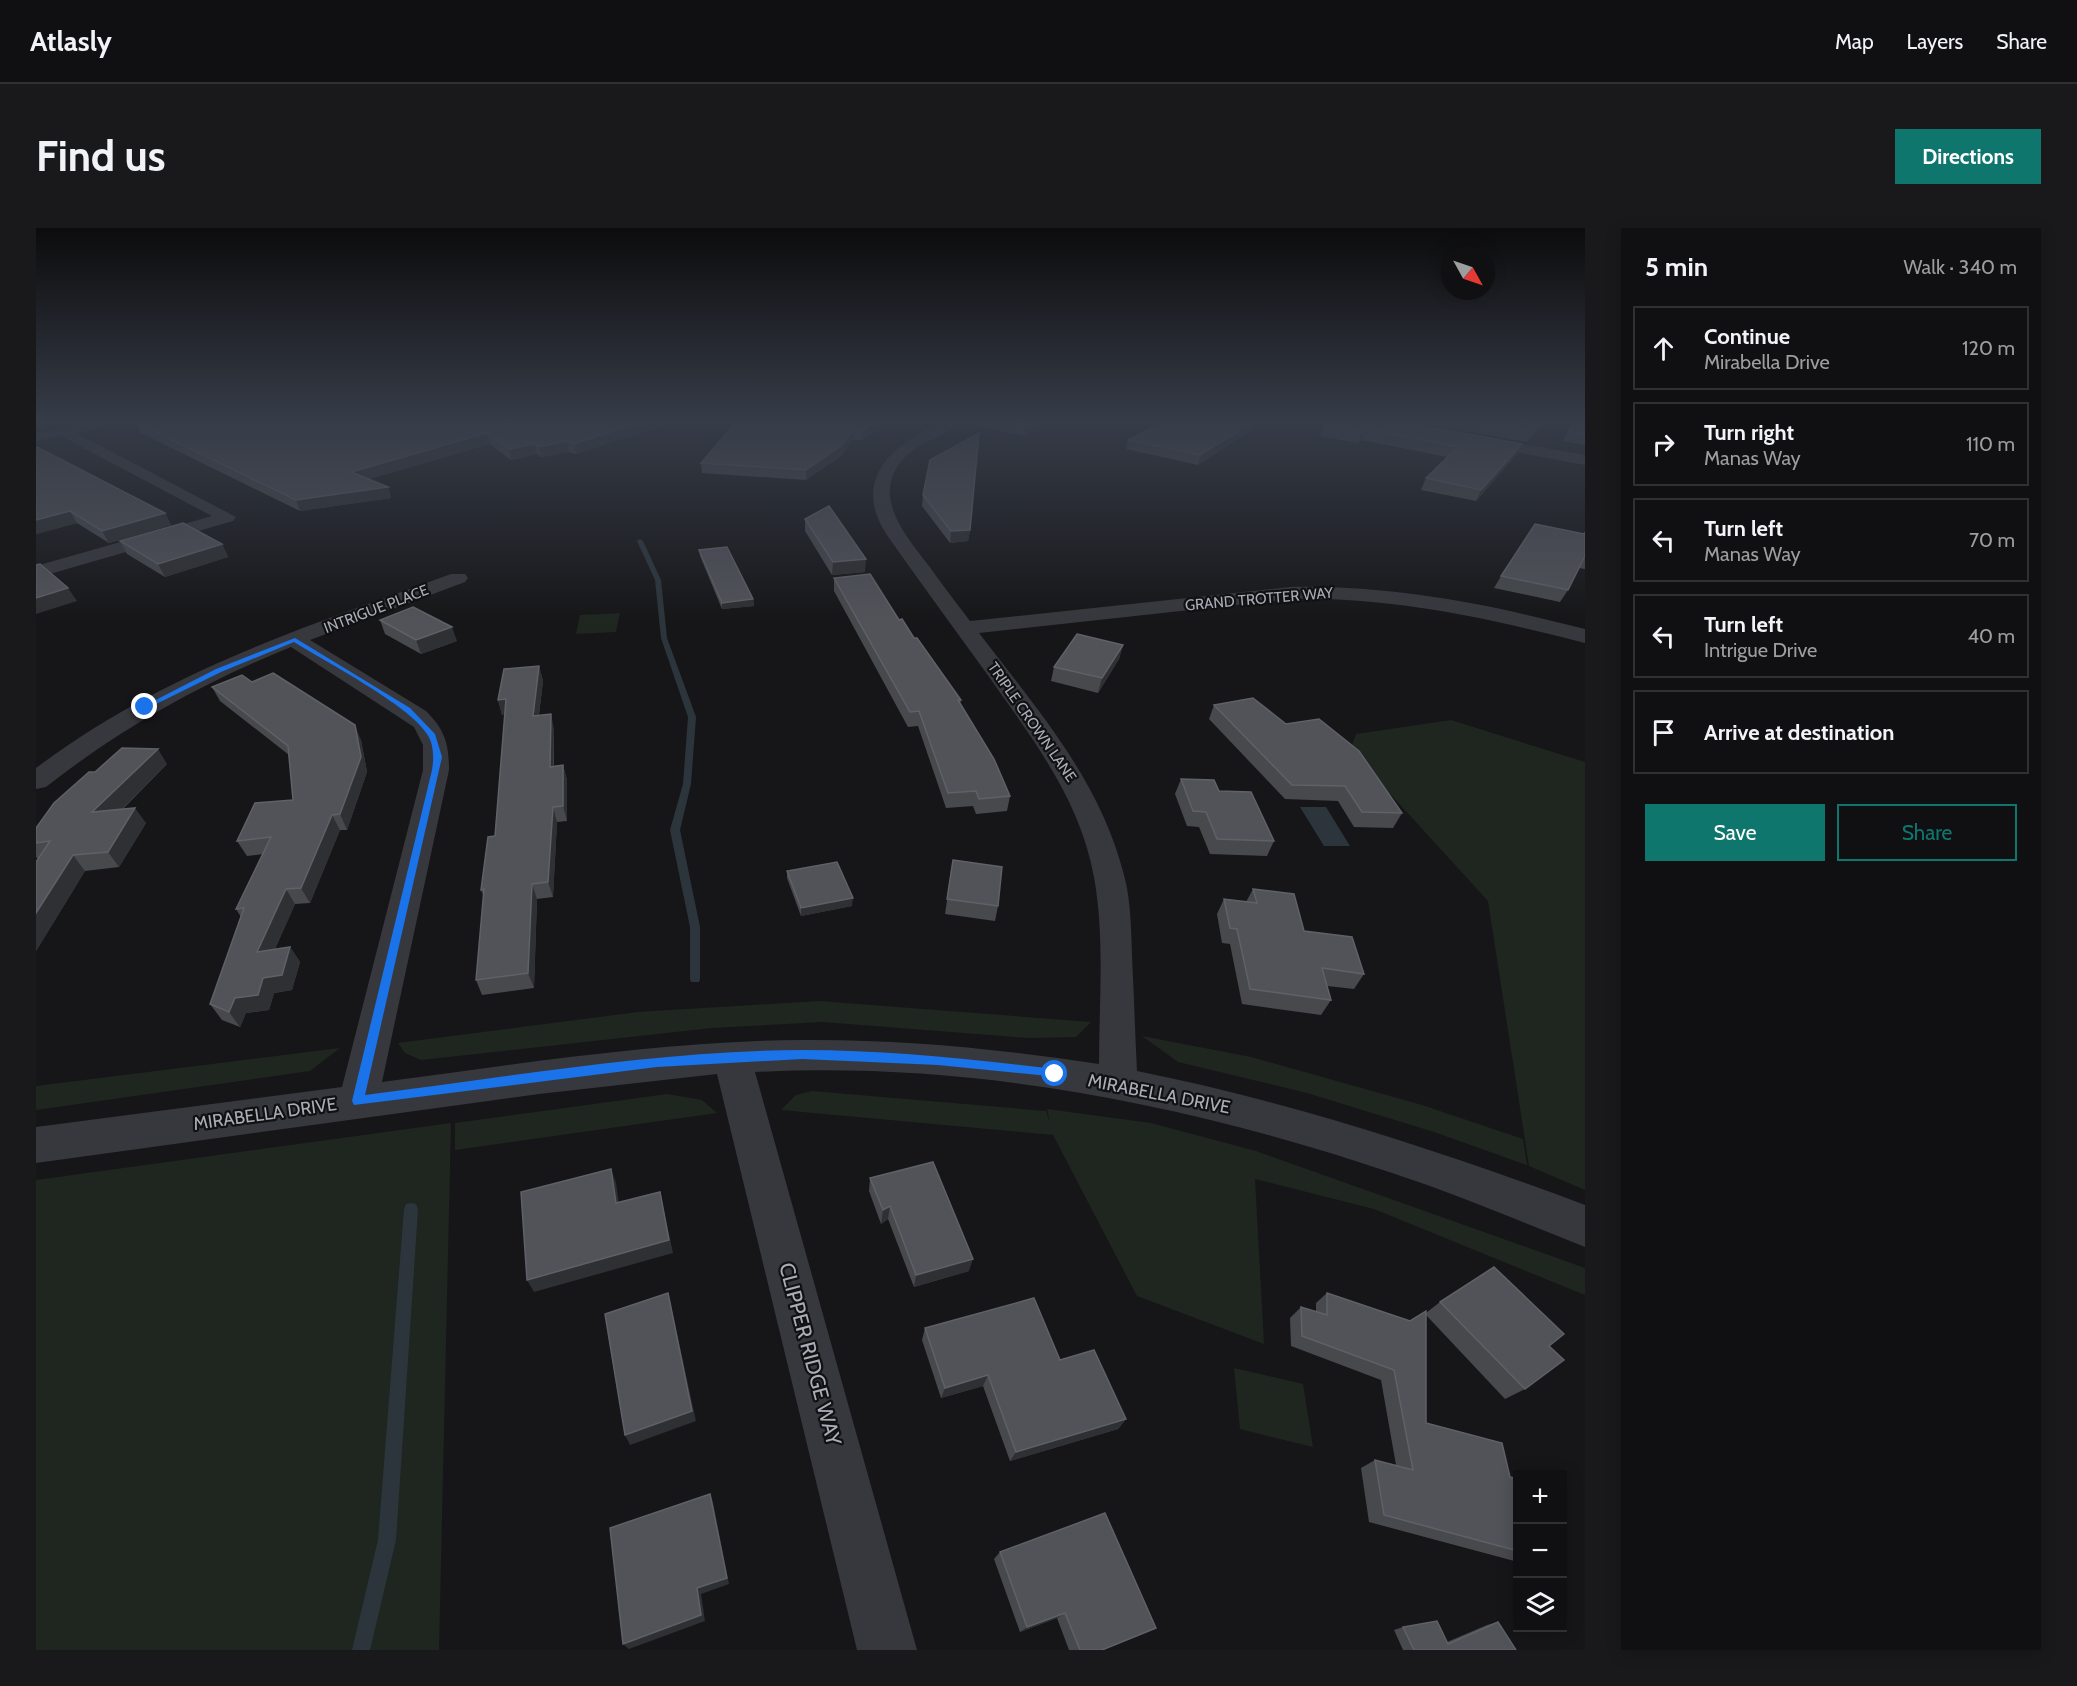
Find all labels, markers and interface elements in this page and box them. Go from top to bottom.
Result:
text: Atlasly [30,24,112,58]
text: Map [1835,29,1874,54]
text: Layers [1907,29,1963,54]
text: Share [1996,29,2047,54]
button: Directions [1895,129,2041,184]
text: Find us [36,130,165,182]
north arrow [1441,246,1495,300]
text: 5 min [1645,251,1708,283]
text: Walk · 340 m [1903,255,2017,279]
text: Continue [1704,323,1790,350]
icon: ahead [1647,332,1680,365]
text: 120 m [1962,336,2015,360]
text: Mirabella Drive [1704,350,1830,374]
text: Turn right [1704,419,1794,446]
icon: right [1647,428,1680,461]
text: 110 m [1966,432,2015,456]
text: Manas Way [1704,446,1801,470]
text: Turn left [1704,515,1783,542]
icon: left [1647,524,1680,557]
text: 70 m [1969,528,2015,552]
text: Manas Way [1704,542,1801,566]
street label: INTRIGUE PLACE [321,581,431,637]
street label: GRAND TROTTER WAY [1184,584,1334,614]
text: Turn left [1704,611,1783,638]
icon: left [1647,620,1680,653]
text: 40 m [1967,624,2015,648]
text: Intrigue Drive [1704,638,1817,662]
street label: TRIPLE CROWN LANE [984,659,1080,785]
route end [131,693,157,719]
icon: arrive [1647,716,1680,749]
text: Arrive at destination [1704,719,1894,746]
button: Save [1645,804,1825,861]
button: Share [1837,804,2017,861]
route start [1041,1060,1067,1086]
street label: MIRABELLA DRIVE [1086,1069,1232,1119]
street label: MIRABELLA DRIVE [192,1093,338,1135]
street label: CLIPPER RIDGE WAY [774,1260,847,1449]
map controls [1513,1470,1567,1632]
button: + [1513,1470,1567,1524]
button: − [1513,1524,1567,1578]
button: layers [1513,1578,1567,1632]

